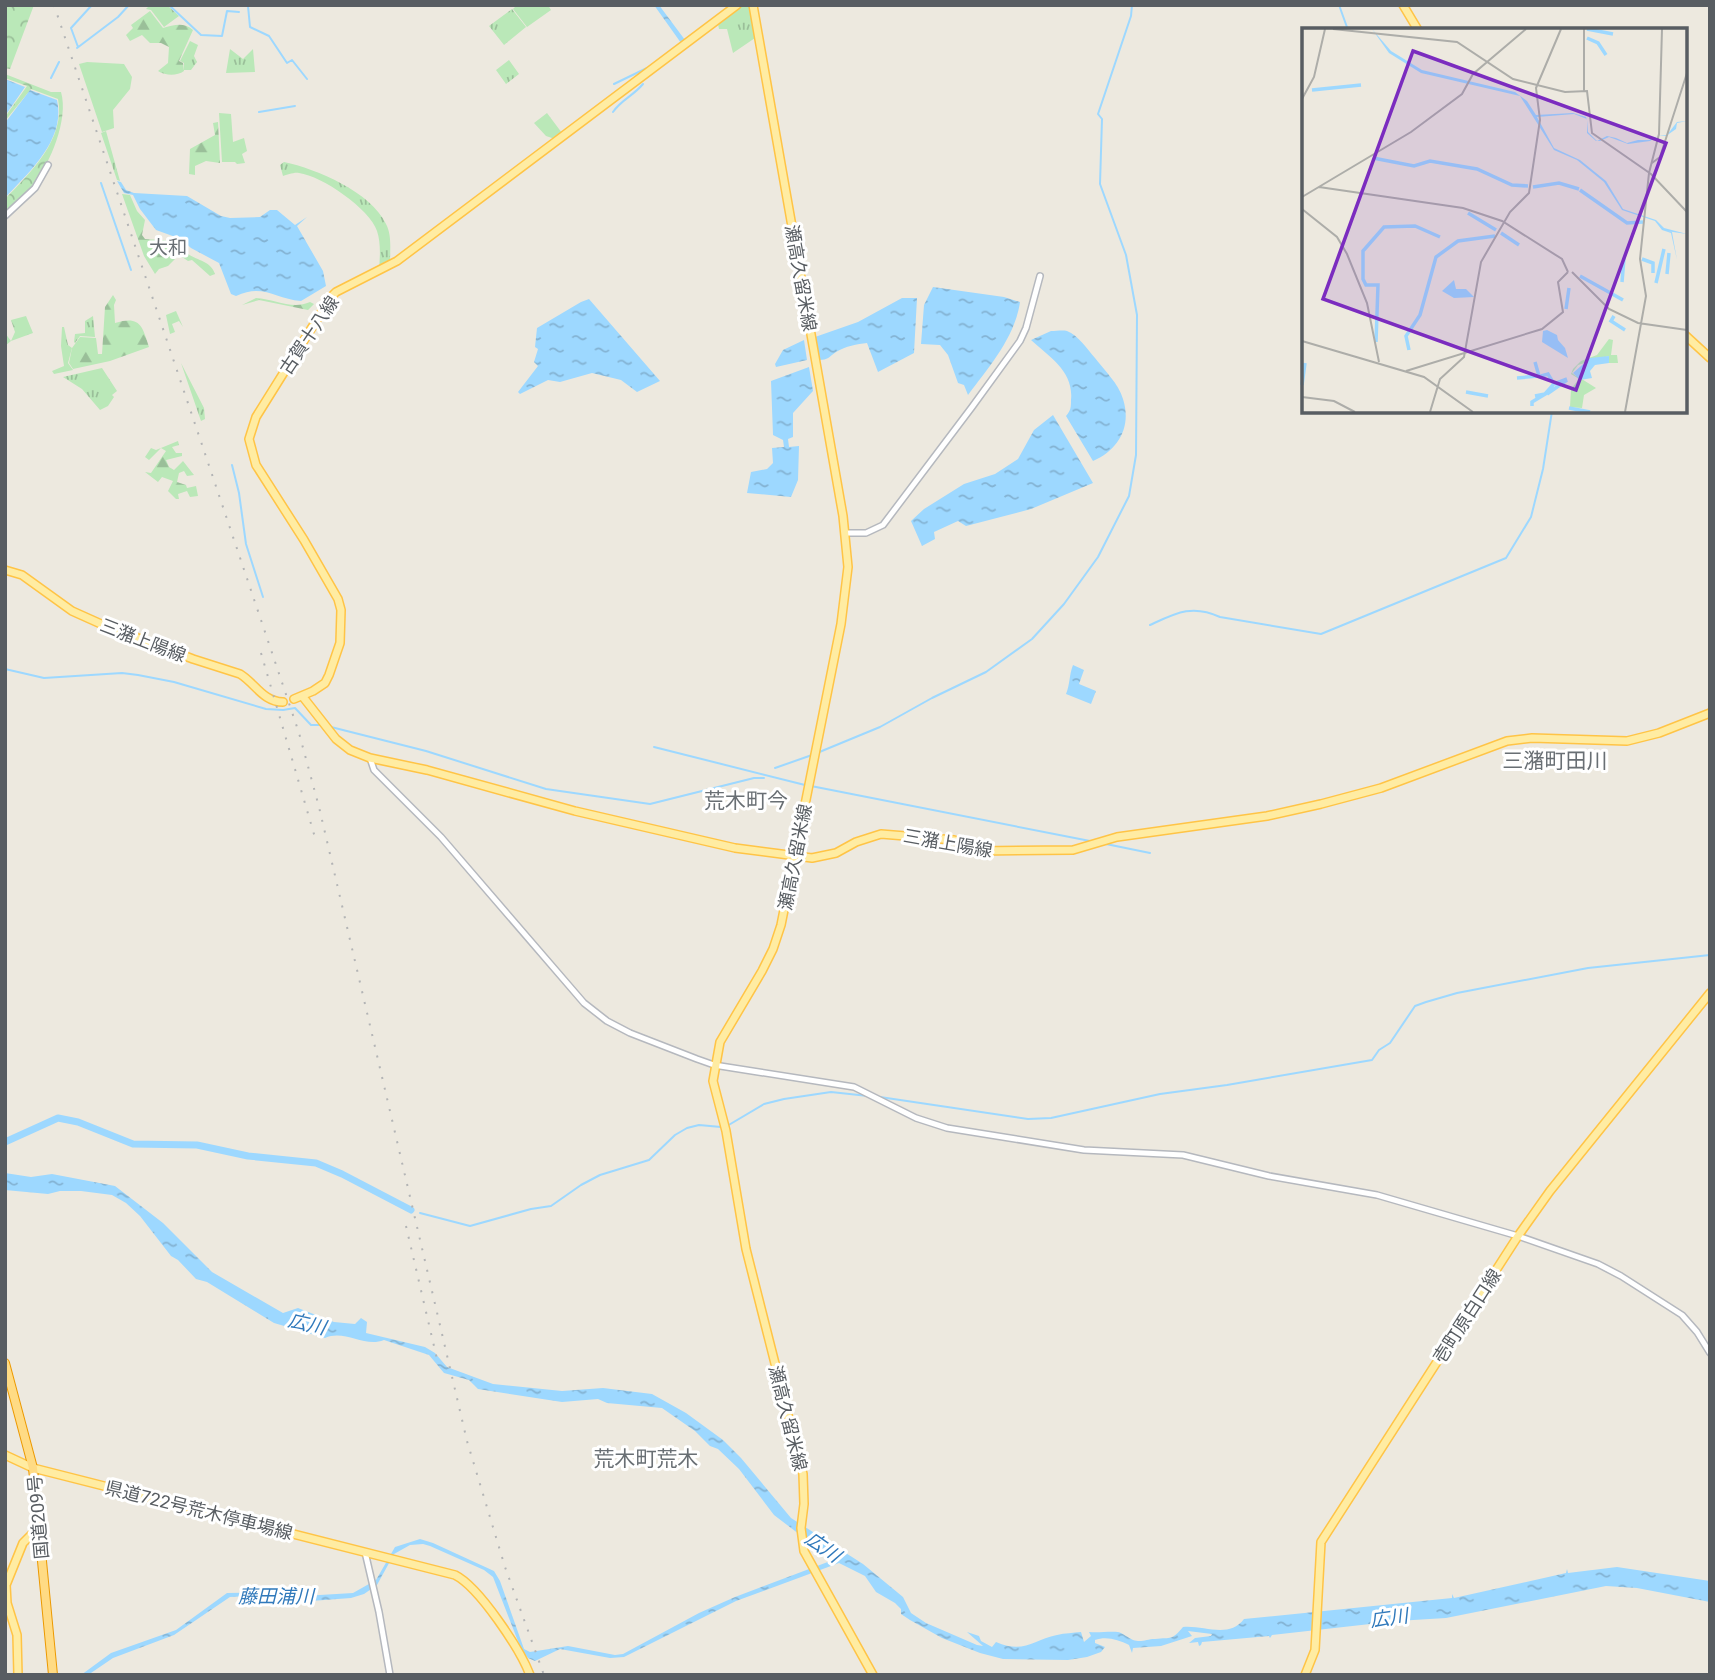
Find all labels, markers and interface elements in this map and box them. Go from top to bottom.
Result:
inset map [1302,28,1687,413]
street label: 瀬高久留米線 [781,223,821,333]
district label: 大和 [149,236,187,259]
street label: 古賀十八線 [275,292,343,378]
street label: 三潴上陽線 [97,614,189,666]
district label: 三潴町田川 [1503,749,1608,773]
district label: 荒木町今 [704,789,788,813]
street label: 瀬高久留米線 [774,802,816,912]
street label: 三潴上陽線 [902,825,994,861]
street label: 壱町原白口線 [1429,1265,1505,1367]
water label: 広川 [286,1309,330,1340]
street label: 瀬高久留米線 [765,1363,811,1473]
district label: 荒木町荒木 [594,1447,699,1471]
street label: 国道209号 [24,1474,52,1560]
street label: 県道722号荒木停車場線 [103,1477,295,1543]
water label: 広川 [801,1527,847,1568]
water label: 藤田浦川 [238,1585,316,1608]
water label: 広川 [1369,1604,1411,1632]

